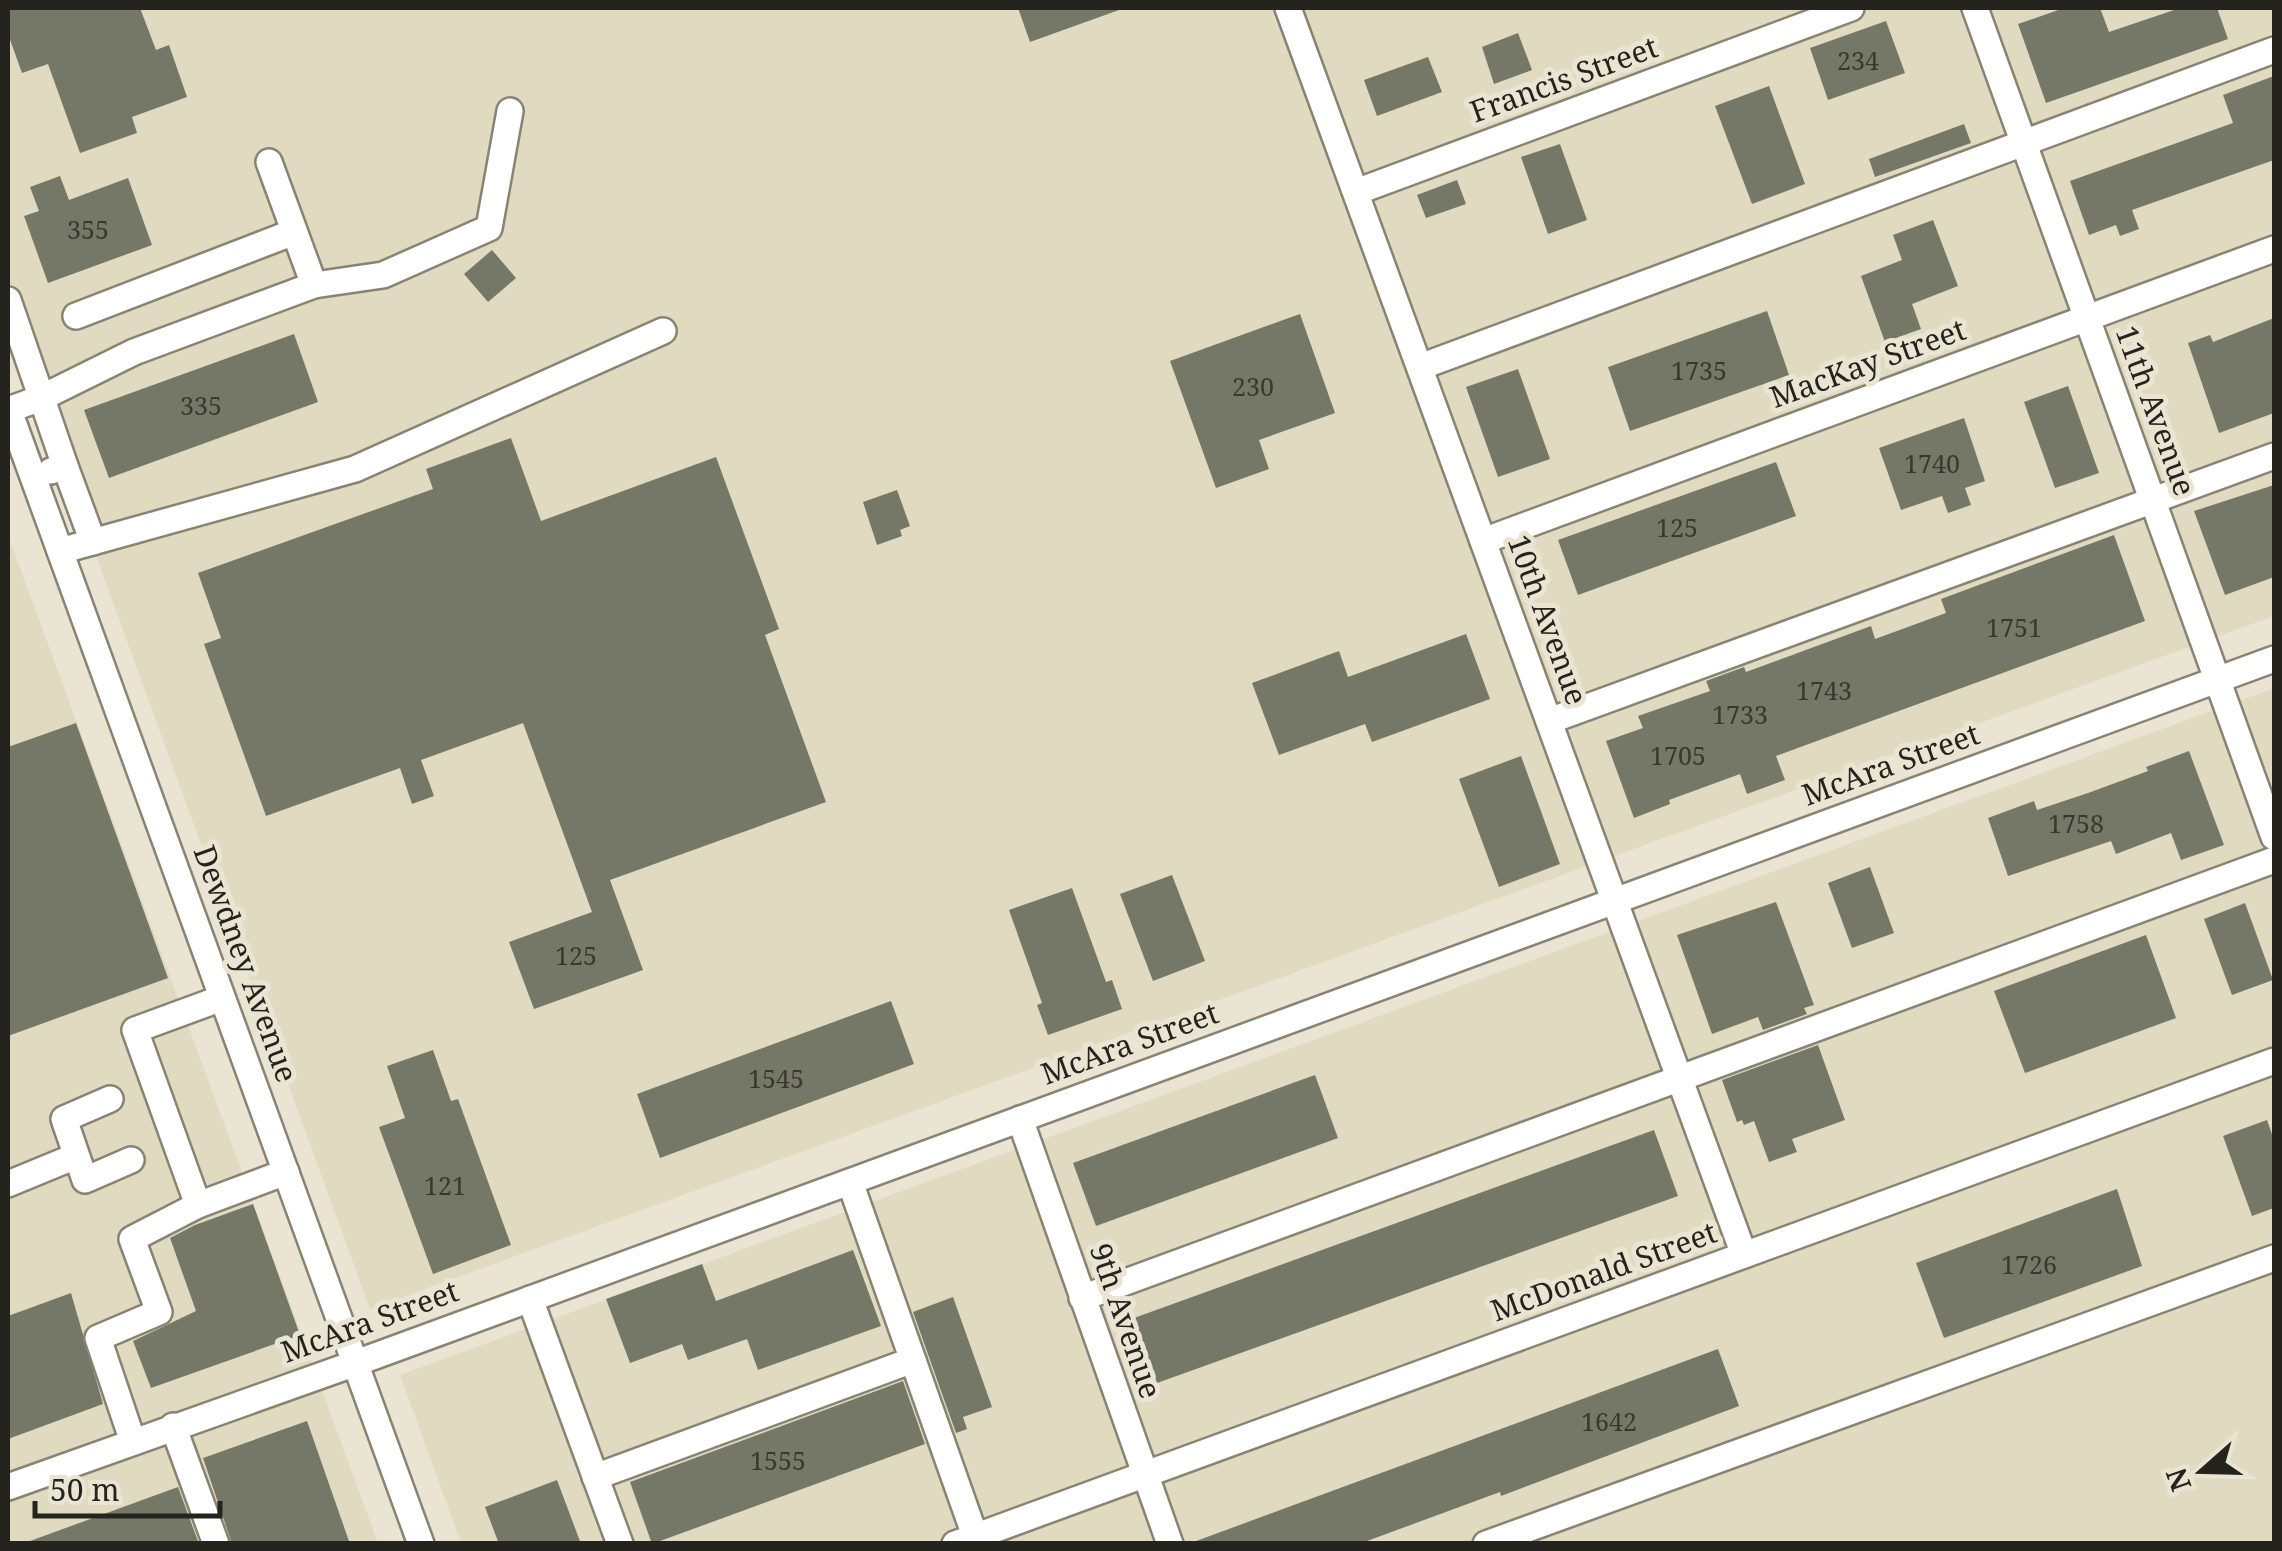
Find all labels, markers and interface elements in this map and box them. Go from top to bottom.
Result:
street label: Francis Street [1464,26,1663,132]
house number: 234 [1837,43,1879,77]
house number: 355 [67,212,109,246]
street label: MacKay Street [1764,308,1971,417]
street label: 11th Avenue [2107,320,2206,501]
house number: 1735 [1671,353,1727,387]
house number: 230 [1232,369,1274,403]
house number: 335 [180,388,222,422]
house number: 1740 [1904,446,1960,480]
house number: 125 [1656,510,1698,544]
street label: 10th Avenue [1499,529,1598,710]
house number: 1751 [1986,610,2042,644]
house number: 1743 [1796,673,1852,707]
house number: 1733 [1712,697,1768,731]
street label: McAra Street [1796,713,1985,815]
house number: 1705 [1650,738,1706,772]
house number: 1758 [2048,806,2104,840]
street label: Dewdney Avenue [184,839,308,1088]
house number: 125 [555,938,597,972]
street label: McAra Street [1035,992,1224,1094]
house number: 1545 [748,1061,804,1095]
house number: 121 [424,1168,466,1202]
street label: McDonald Street [1485,1211,1722,1330]
street label: 9th Avenue [1081,1238,1172,1403]
house number: 1726 [2001,1247,2057,1281]
street label: McAra Street [275,1270,464,1372]
house number: 1642 [1581,1404,1637,1438]
north arrow [2152,1421,2252,1521]
house number: 1555 [750,1443,806,1477]
scale bar [35,1456,220,1518]
text: N [2156,1463,2199,1497]
text: 50 m [50,1469,120,1510]

